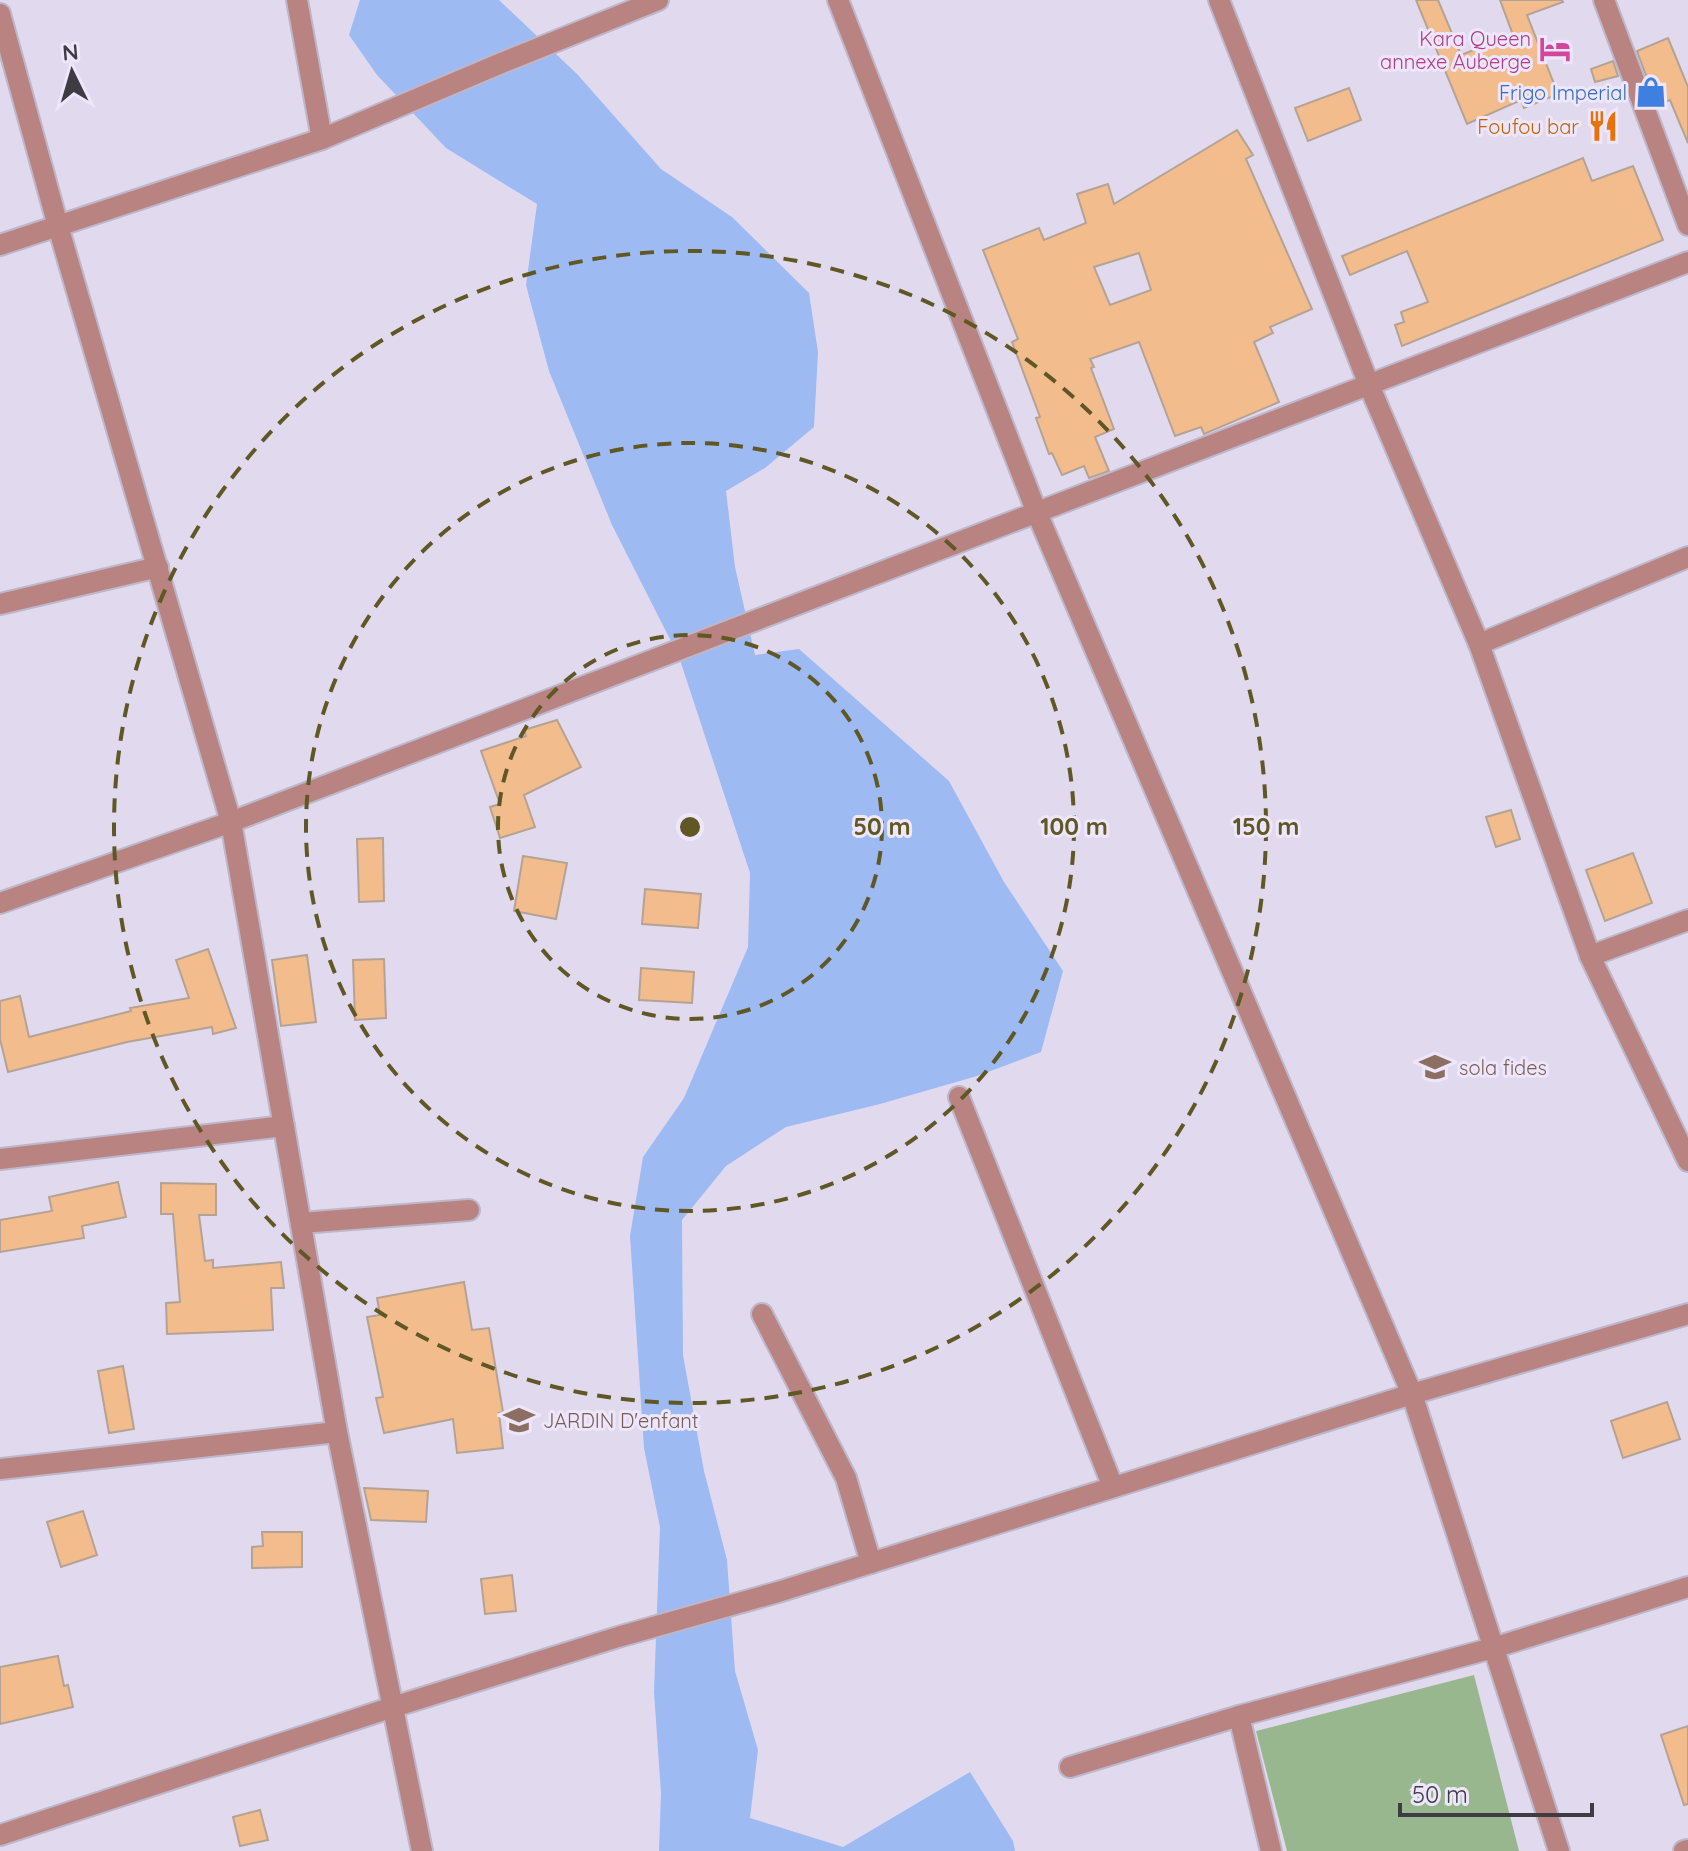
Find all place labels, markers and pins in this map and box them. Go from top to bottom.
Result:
place label: Kara Queen annexe Auberge [1380,26,1531,74]
hotel icon: Kara Queen annexe Auberge [1538,32,1572,66]
shop icon: Frigo Imperial [1634,75,1668,109]
place label: Frigo Imperial [1499,80,1627,105]
restaurant icon: Foufou bar [1586,109,1620,143]
place label: Foufou bar [1477,114,1579,139]
centre of rings [676,813,704,841]
school or university icon: sola fides [1418,1050,1452,1084]
place label: sola fides [1459,1055,1547,1080]
school or university icon: JARDIN D'enfant [502,1403,536,1437]
place label: JARDIN D'enfant [543,1408,699,1433]

